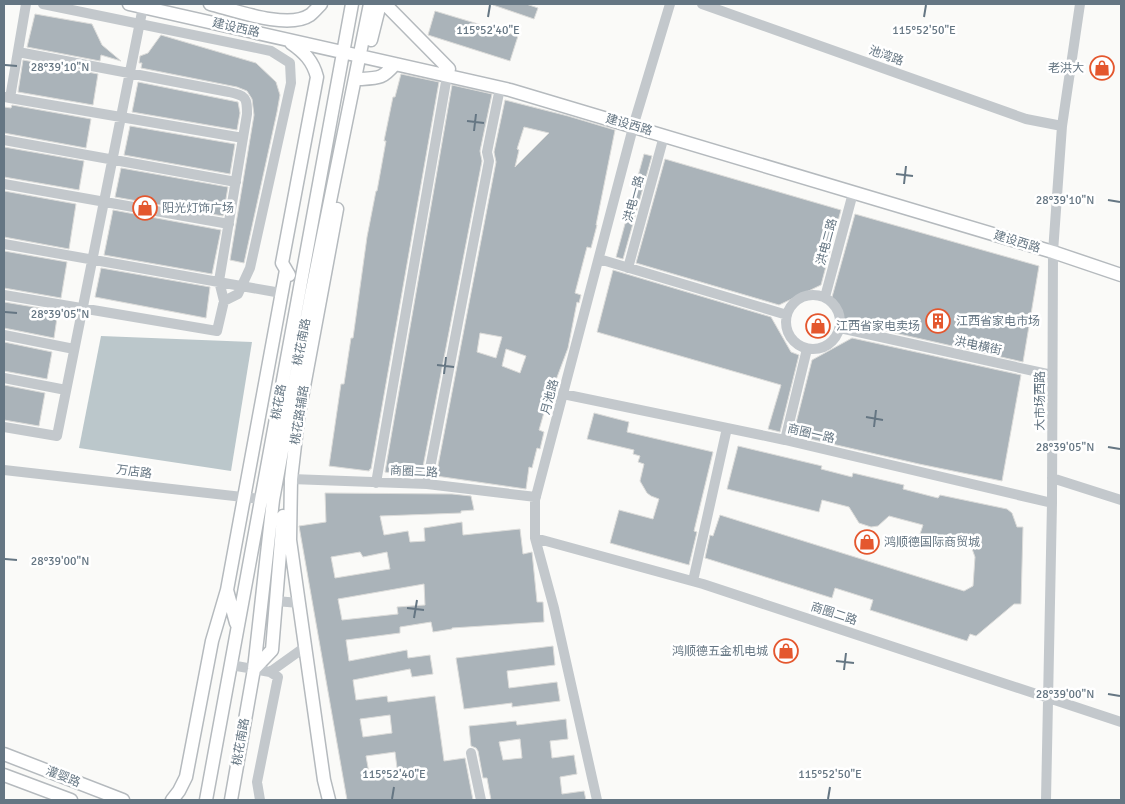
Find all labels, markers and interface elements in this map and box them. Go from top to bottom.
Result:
street label: 建设西路 [211,15,261,41]
text: 115°52'40"E [456,23,520,38]
text: 115°52'50"E [892,23,956,38]
street label: 池湾路 [867,43,905,69]
shop icon: 老洪大 [1089,55,1115,81]
text: 28°39'10"N [31,60,89,75]
place label: 老洪大 [1048,61,1084,76]
street label: 建设西路 [604,111,654,139]
street label: 洪电一路 [621,174,647,224]
text: 28°39'10"N [1036,193,1094,208]
shop icon: 阳光灯饰广场 [132,195,158,221]
place label: 阳光灯饰广场 [162,201,234,216]
street label: 洪电二路 [814,217,840,267]
street label: 建设西路 [992,228,1042,256]
text: 28°39'05"N [31,307,89,322]
building icon: 江西省家电市场 [925,308,951,334]
shop icon: 江西省家电卖场 [805,313,831,339]
place label: 江西省家电市场 [956,314,1040,329]
street label: 桃花南路 [290,317,314,367]
place label: 江西省家电卖场 [836,319,920,334]
street label: 洪电横街 [953,334,1003,358]
street label: 大市场西路 [1033,371,1048,431]
street label: 月池路 [538,378,562,416]
street label: 桃花路 [268,383,290,421]
street label: 桃花路辅路 [288,384,312,446]
street label: 商圈一路 [786,421,836,447]
text: 28°39'05"N [1036,440,1094,455]
street label: 万店路 [115,462,153,482]
street label: 商圈二路 [390,463,438,481]
shop icon: 鸿顺德国际商贸城 [854,529,880,555]
place label: 鸿顺德国际商贸城 [884,535,980,550]
text: 28°39'00"N [31,554,89,569]
street label: 商圈二路 [809,599,859,629]
shop icon: 鸿顺德五金机电城 [773,638,799,664]
place label: 鸿顺德五金机电城 [672,644,768,659]
text: 28°39'00"N [1036,687,1094,702]
street label: 桃花南路 [229,717,253,767]
street label: 灌婴路 [44,764,82,790]
text: 115°52'40"E [362,767,426,782]
text: 115°52'50"E [798,767,862,782]

